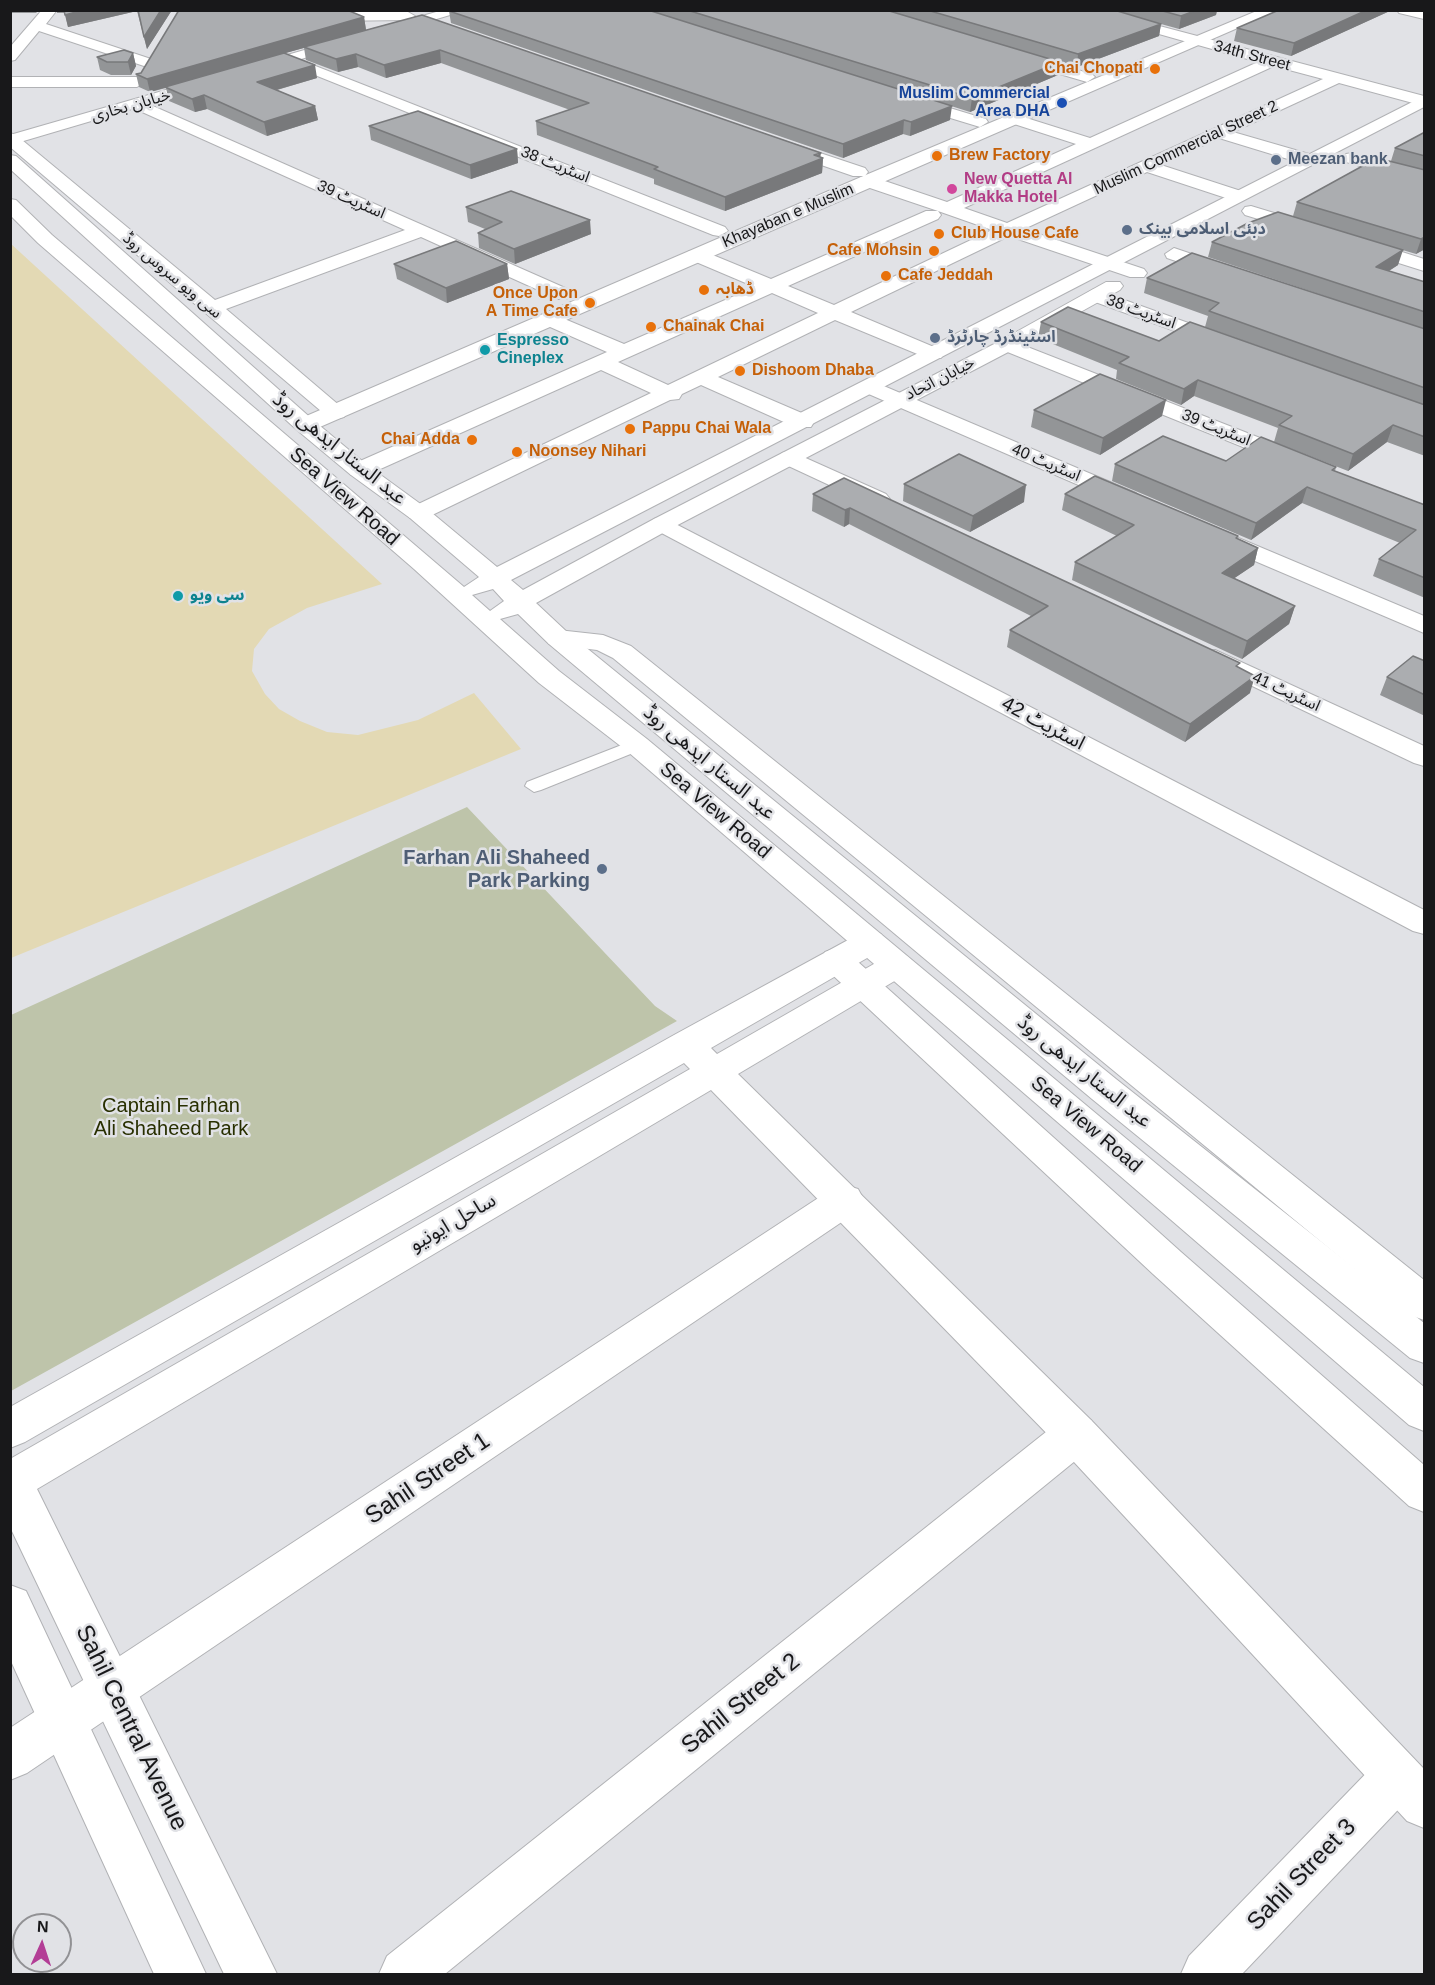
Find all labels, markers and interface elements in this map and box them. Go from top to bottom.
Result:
street label: 34th Street [1212,37,1292,75]
place label: Chai Chopati [1044,59,1143,79]
marker: Chai Chopati [1148,62,1162,76]
place label: Muslim Commercial Area DHA [899,84,1050,122]
street label: خیابان بخاری [89,86,173,126]
marker: Muslim Commercial Area DHA [1055,96,1069,110]
street label: Muslim Commercial Street 2 [1091,97,1281,199]
street label: اسٹریٹ 38 [518,142,592,188]
place label: Brew Factory [949,146,1050,166]
marker: Brew Factory [930,149,944,163]
place label: Meezan bank [1288,150,1388,170]
marker: Meezan bank [1269,153,1283,167]
place label: New Quetta Al Makka Hotel [964,170,1072,208]
street label: اسٹریٹ 39 [314,176,388,224]
street label: Khayaban e Muslim [720,180,856,252]
marker: New Quetta Al Makka Hotel [945,182,959,196]
place label: دبئی اسلامی بینک [1139,220,1266,240]
marker: دبئی اسلامی بینک [1120,223,1134,237]
place label: Club House Cafe [951,224,1079,244]
marker: Club House Cafe [932,227,946,241]
street label: سی ویو سروس روڈ [119,229,225,323]
place label: Cafe Mohsin [827,241,922,261]
marker: Cafe Mohsin [927,244,941,258]
place label: Cafe Jeddah [898,266,993,286]
marker: Cafe Jeddah [879,269,893,283]
place label: ڈھابہ [716,280,754,300]
marker: ڈھابہ [697,283,711,297]
place label: Once Upon A Time Cafe [486,284,578,322]
street label: اسٹریٹ 38 [1104,291,1178,333]
marker: Once Upon A Time Cafe [583,296,597,310]
place label: Chainak Chai [663,317,764,337]
marker: Chainak Chai [644,320,658,334]
place label: اسٹینڈرڈ چارٹرڈ [947,328,1056,348]
place label: Espresso Cineplex [497,331,569,369]
marker: اسٹینڈرڈ چارٹرڈ [928,331,942,345]
marker: Espresso Cineplex [478,343,492,357]
street label: خیابان اتحاد [902,353,978,405]
place label: Dishoom Dhaba [752,361,874,381]
marker: Dishoom Dhaba [733,364,747,378]
street label: عبد الستار ایدھی روڈ [267,388,411,510]
street label: اسٹریٹ 39 [1179,405,1253,451]
place label: Pappu Chai Wala [642,419,771,439]
marker: Pappu Chai Wala [623,422,637,436]
place label: Chai Adda [381,430,460,450]
marker: Chai Adda [465,433,479,447]
street label: اسٹریٹ 40 [1009,440,1083,486]
place label: Noonsey Nihari [529,442,646,462]
street label: Sea View Road [284,443,404,551]
marker: Noonsey Nihari [510,445,524,459]
place label: سی ویو [190,586,245,606]
marker: سی ویو [171,589,185,603]
street label: اسٹریٹ 41 [1249,668,1323,716]
street label: اسٹریٹ 42 [997,692,1089,756]
street label: عبد الستار ایدھی روڈ [638,701,780,825]
street label: Sea View Road [655,758,775,864]
place label: Farhan Ali Shaheed Park Parking [403,846,590,893]
marker: Farhan Ali Shaheed Park Parking [595,862,609,876]
street label: عبد الستار ایدھی روڈ [1012,1011,1156,1133]
street label: Sea View Road [1026,1072,1146,1178]
park label: Captain Farhan Ali Shaheed Park [94,1094,248,1141]
street label: ساحل ایونیو [405,1189,501,1257]
street label: Sahil Street 1 [360,1427,496,1531]
street label: Sahil Central Avenue [69,1621,193,1835]
street label: Sahil Street 2 [676,1647,806,1761]
street label: Sahil Street 3 [1242,1813,1362,1937]
north arrow [12,1913,72,1973]
text: N [37,1918,49,1935]

